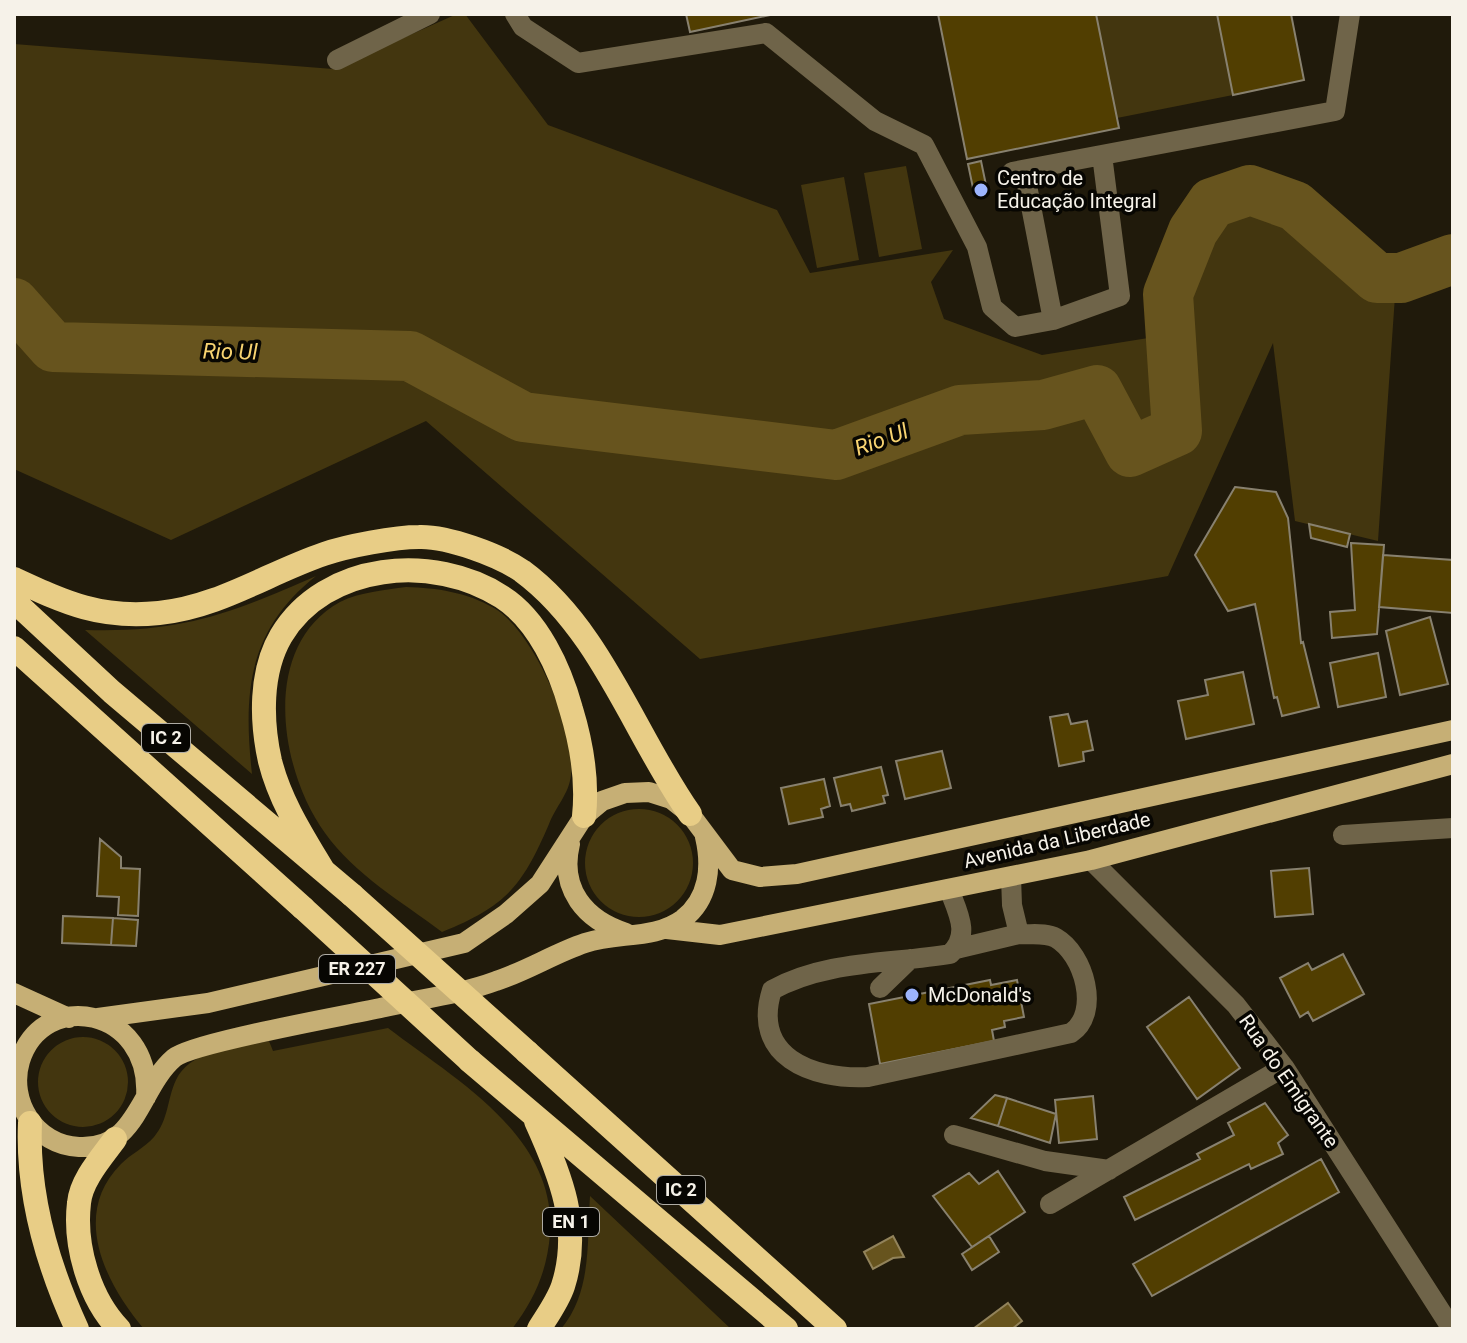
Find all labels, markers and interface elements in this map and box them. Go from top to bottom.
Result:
place label: Centro de Educação Integral [997,166,1157,213]
marker: Centro de Educação Integral [972,181,990,199]
water label: Rio Ul [202,339,258,364]
water label: Rio Ul [851,418,912,461]
road number: IC 2 [142,724,190,752]
street label: Avenida da Liberdade [961,807,1153,873]
road number: ER 227 [319,955,395,983]
place label: McDonald's [928,983,1032,1007]
marker: McDonald's [903,986,921,1004]
street label: Rua do Emigrante [1234,1010,1344,1152]
road number: IC 2 [657,1176,705,1204]
road number: EN 1 [543,1208,599,1236]

